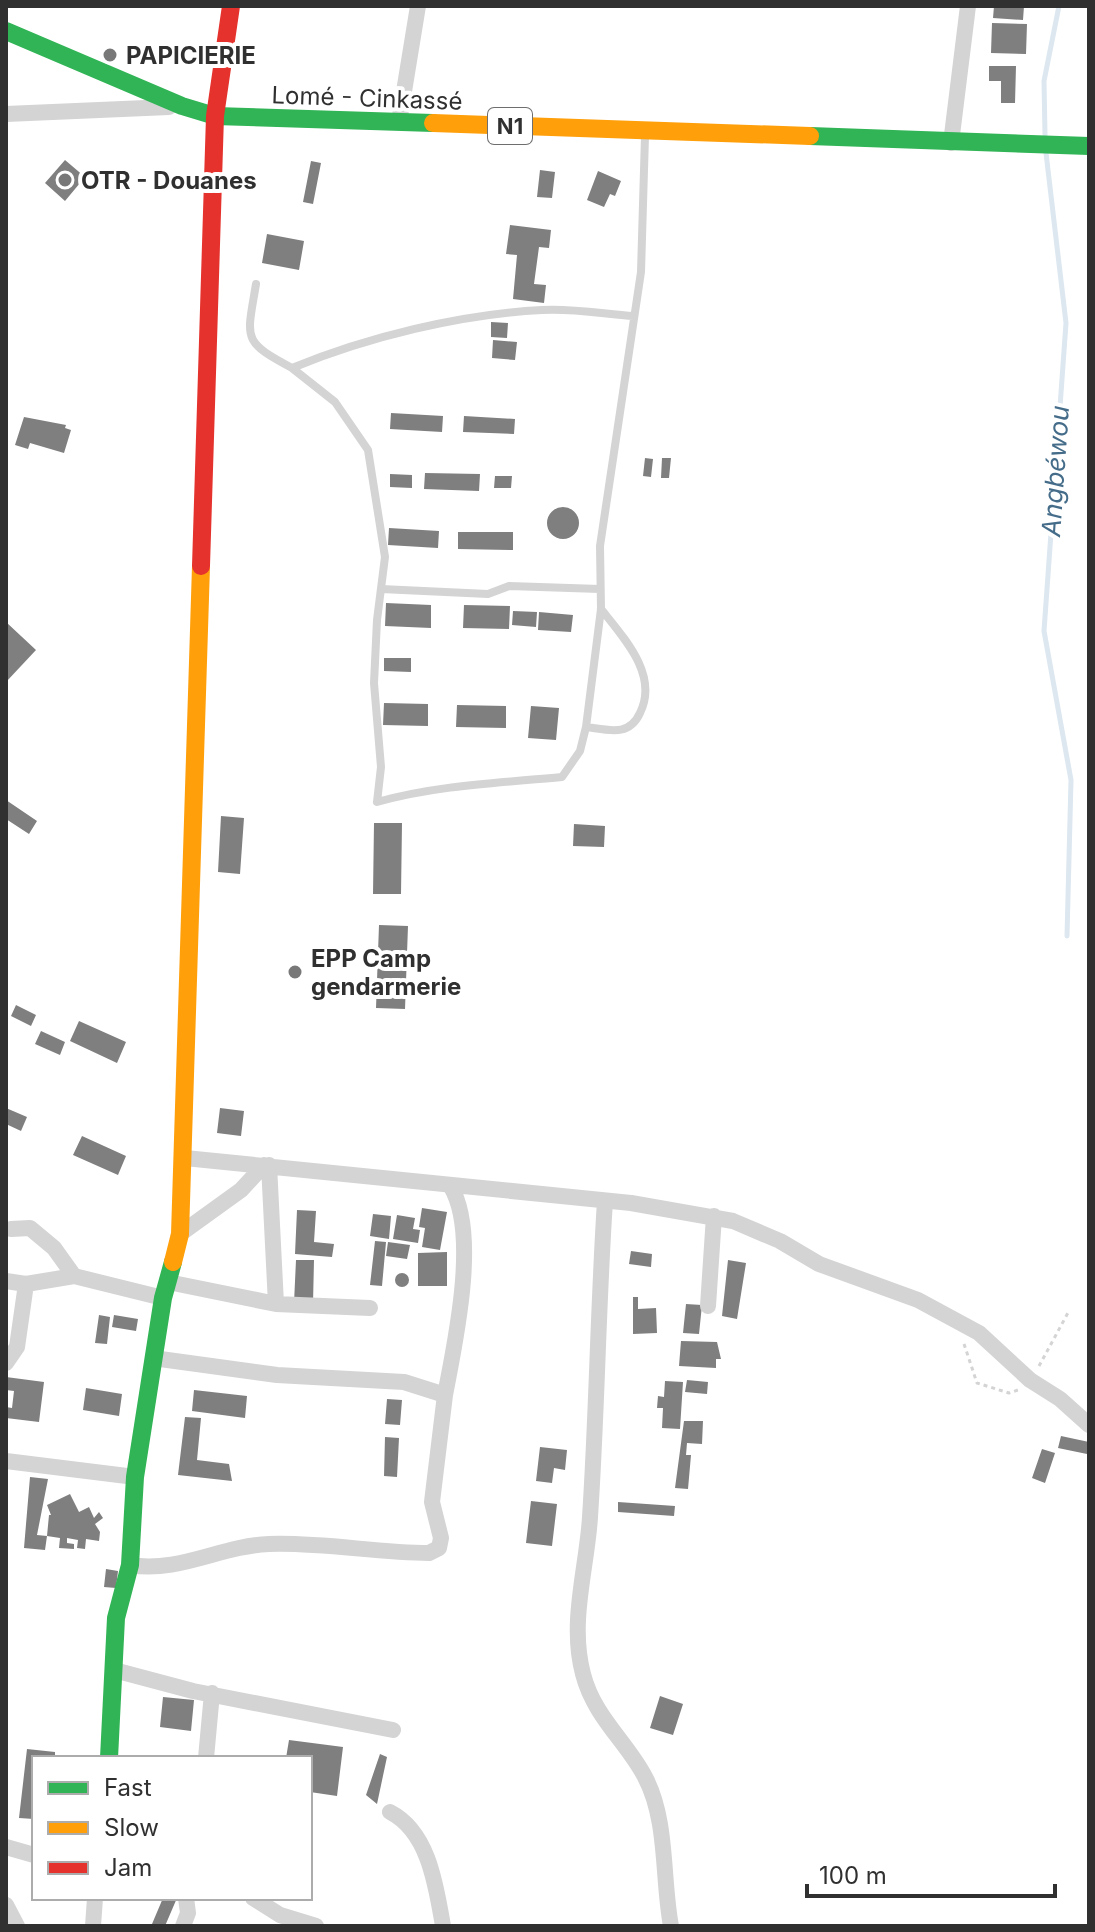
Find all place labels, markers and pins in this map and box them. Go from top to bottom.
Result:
place label: PAPICIERIE [126,41,256,70]
marker: PAPICIERIE [101,46,119,64]
place label: OTR - Douanes [81,166,257,195]
marker: OTR - Douanes [56,171,74,189]
place label: EPP Camp gendarmerie [311,944,461,1001]
marker: EPP Camp gendarmerie [286,963,304,981]

